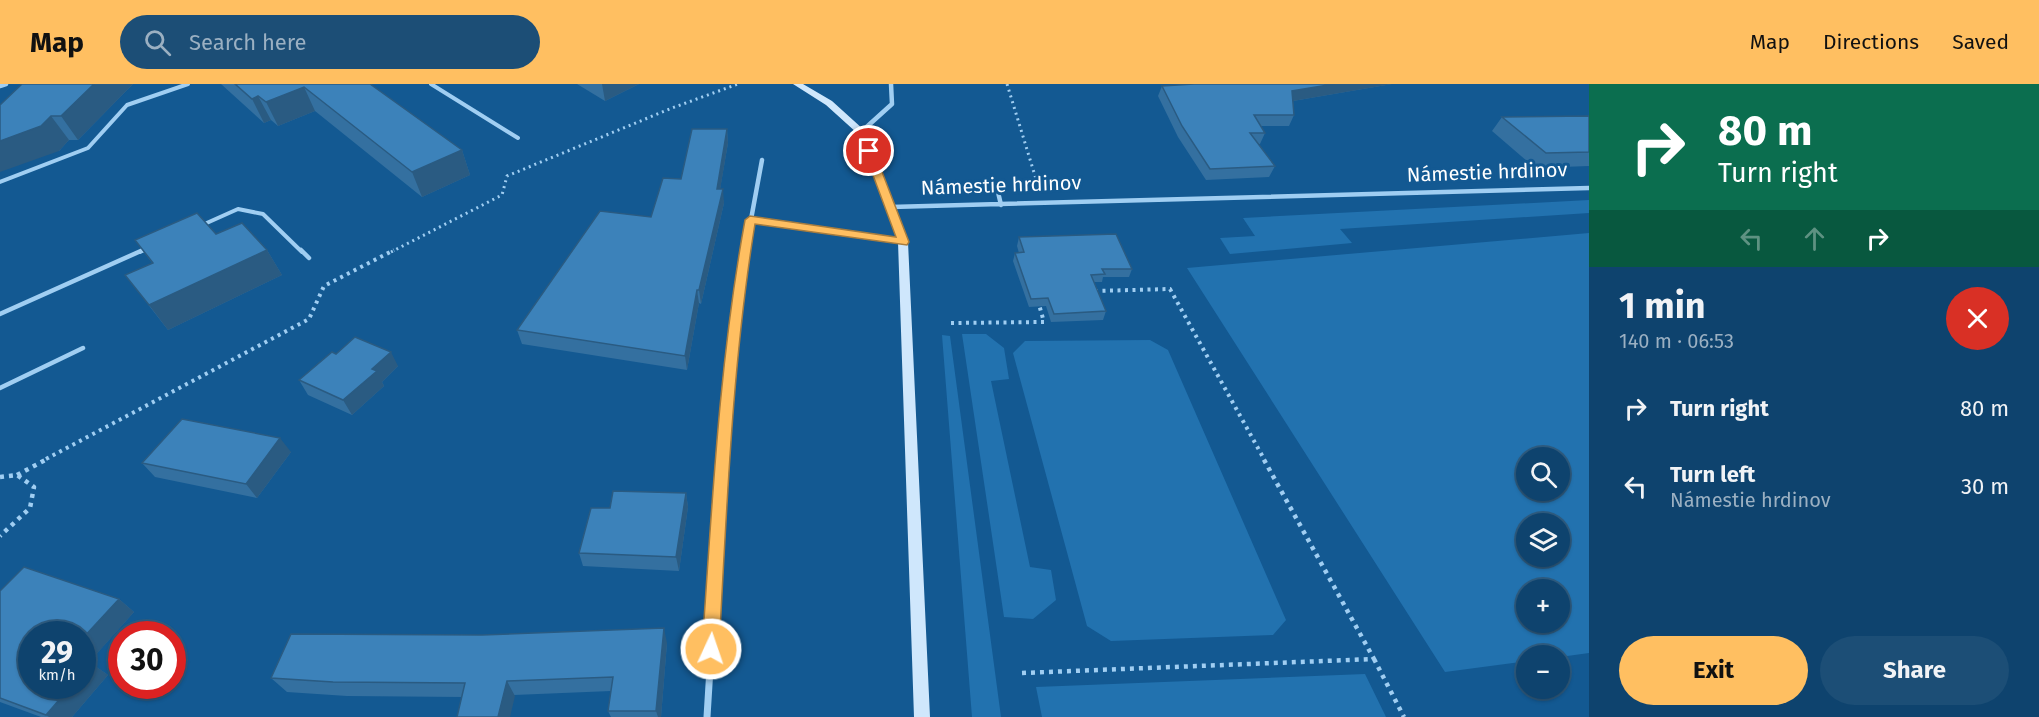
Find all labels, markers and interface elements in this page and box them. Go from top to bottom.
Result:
search box [120,15,540,69]
text: Map [30,26,84,59]
icon: search [141,26,174,59]
text: Search here [189,29,307,56]
text: Map [1750,29,1790,55]
text: Directions [1823,29,1919,55]
text: Saved [1952,29,2009,55]
text: 80 m [1718,106,1812,156]
icon: right [1619,108,1697,186]
pin [843,125,894,176]
icon: arrive [852,134,885,167]
street label: Námestie hrdinov [1406,157,1568,187]
text: Turn right [1718,157,1838,189]
street label: Námestie hrdinov [920,170,1082,200]
icon: left [1735,222,1768,255]
icon: ahead [1798,222,1831,255]
icon: right [1861,222,1894,255]
text: 1 min [1619,284,1706,328]
button: close [1946,287,2009,350]
text: 140 m · 06:53 [1619,329,1734,353]
icon: right [1619,392,1652,425]
text: Turn right [1670,395,1769,422]
text: 80 m [1960,395,2009,422]
map controls [1516,447,1570,699]
button: search [1516,447,1570,501]
text: Turn left [1670,461,1755,488]
icon: left [1619,470,1652,503]
text: 30 m [1961,473,2009,500]
text: Námestie hrdinov [1670,488,1831,512]
button: layers [1516,513,1570,567]
button: + [1516,579,1570,633]
position arrow [679,617,743,681]
speed limit sign: 30 [108,621,186,699]
text: 29 [41,635,73,671]
button: Exit [1619,636,1808,705]
button: Share [1820,636,2009,705]
button: − [1516,645,1570,699]
text: km/h [38,666,76,684]

